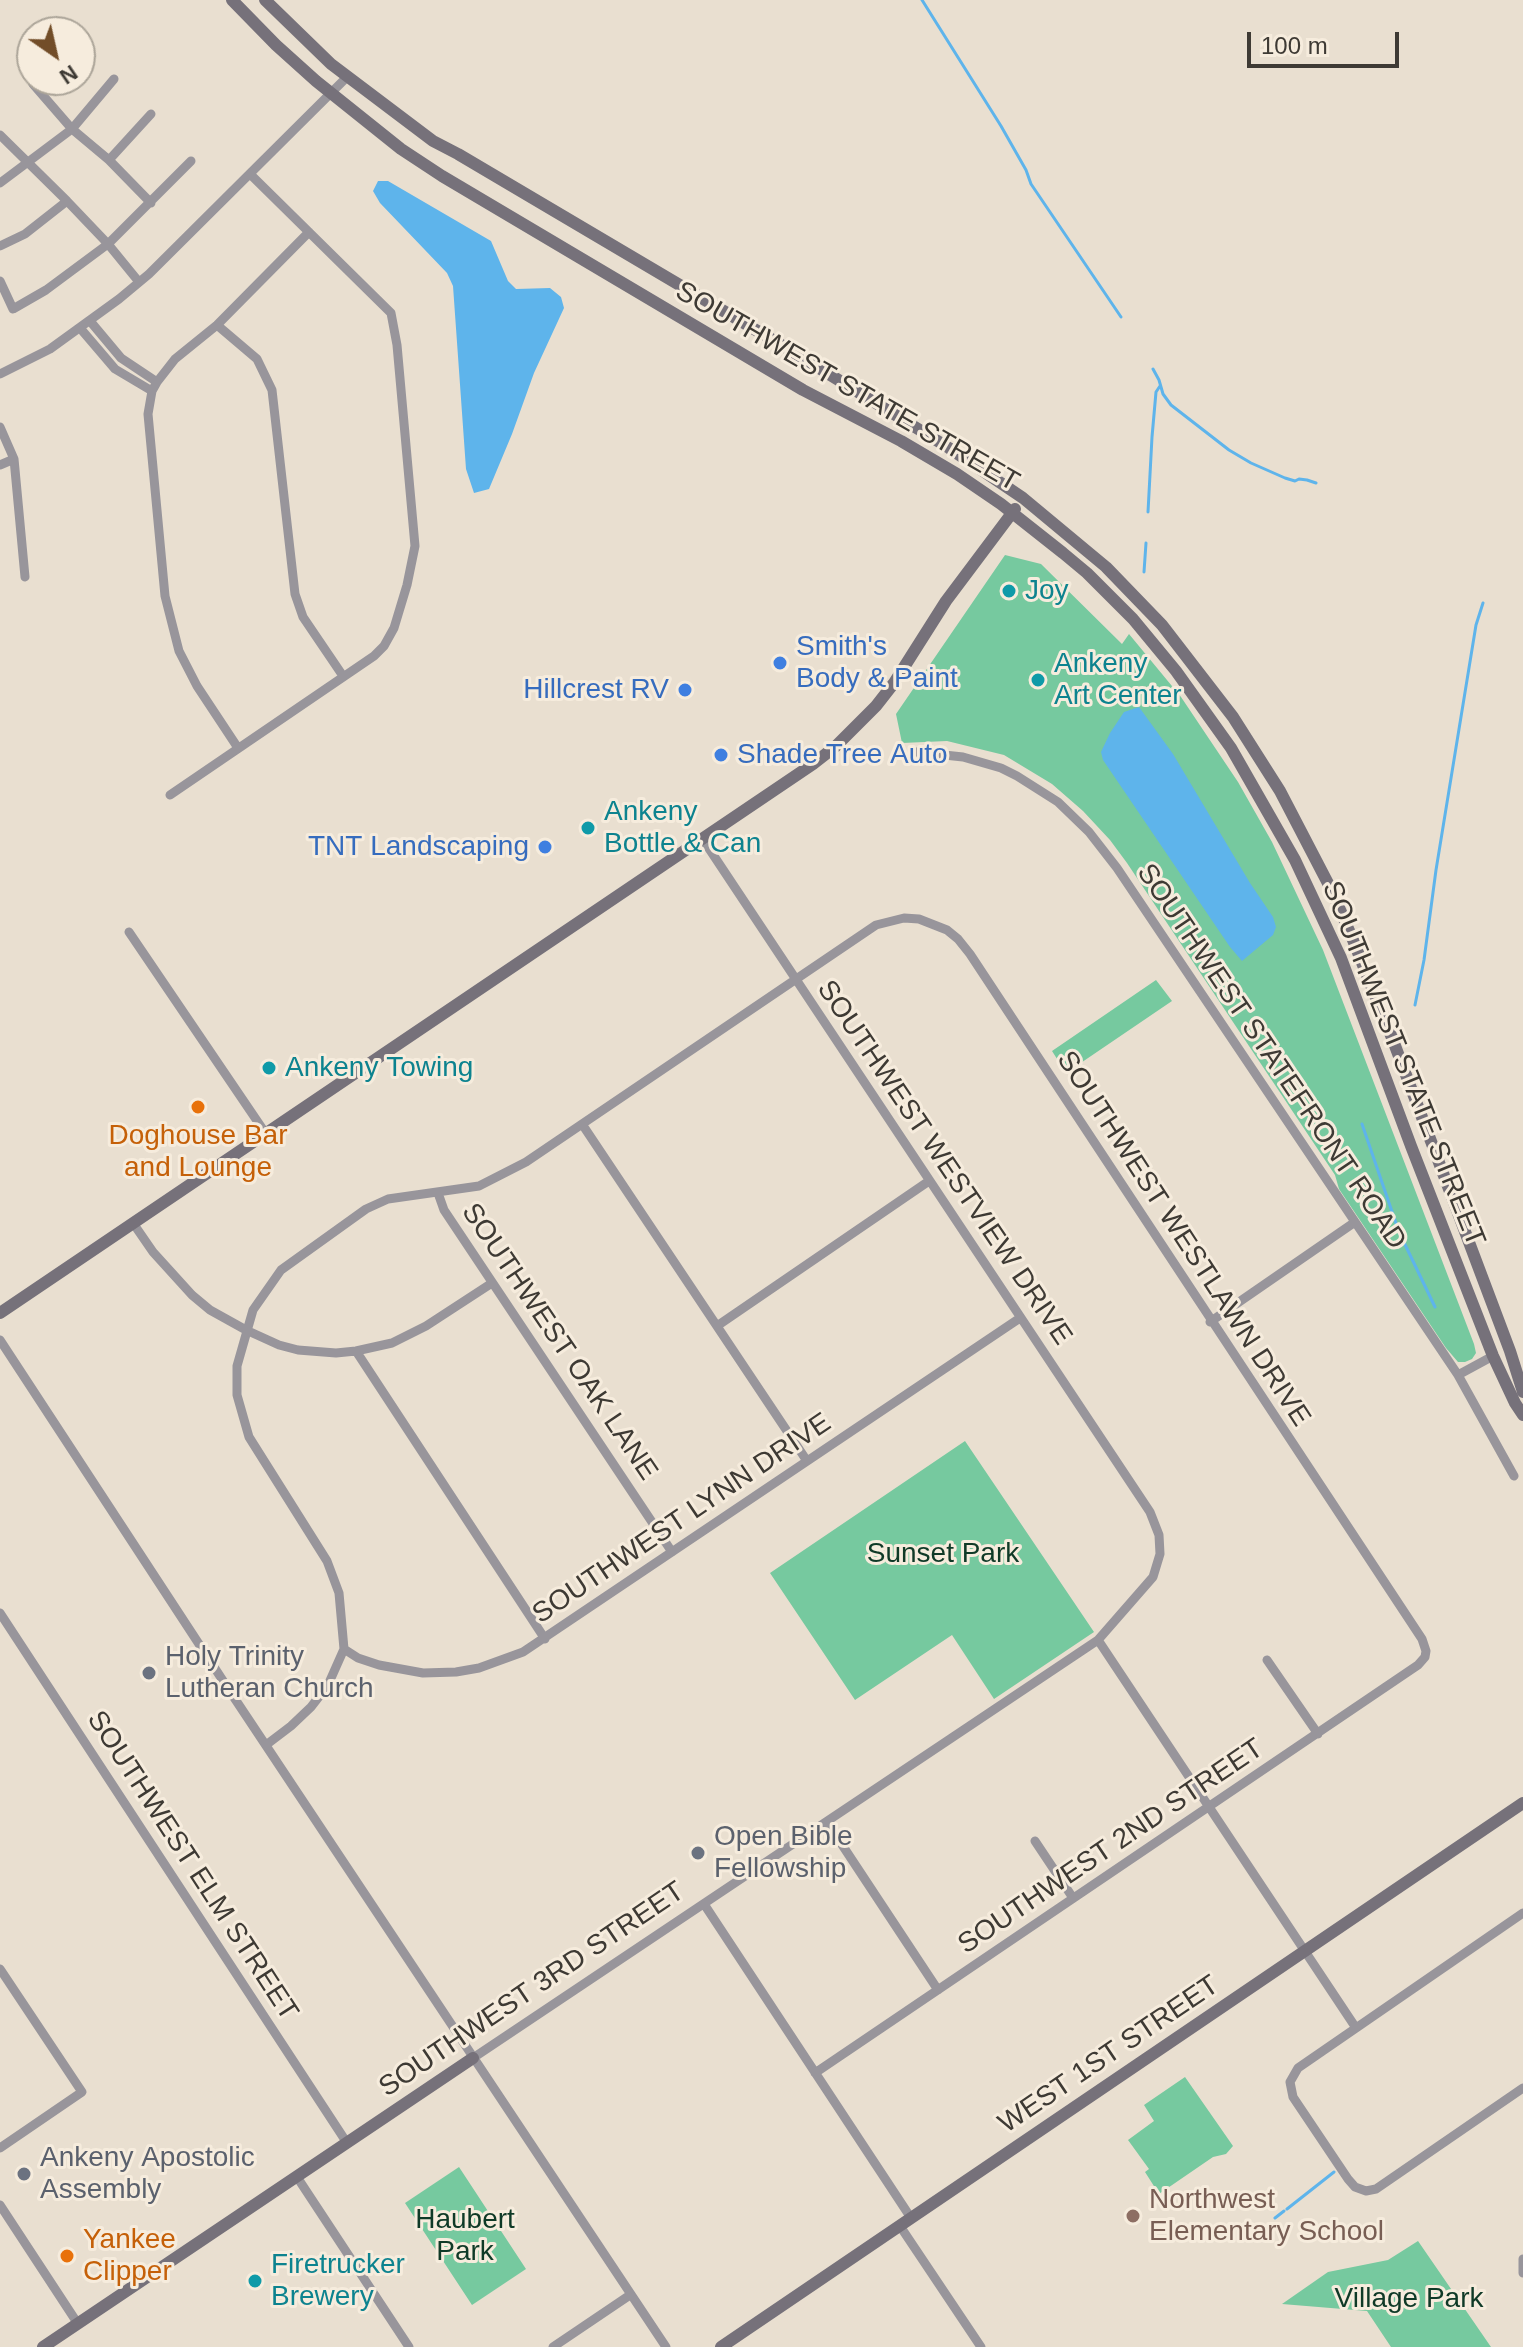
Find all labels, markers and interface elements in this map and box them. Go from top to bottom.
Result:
north arrow [16,16,96,96]
scale bar [1251,16,1403,66]
text: 100 m [1261,32,1328,59]
text: N [55,60,82,89]
street label: SOUTHWEST STATE STREET [669,275,1025,499]
place label: Joy [1025,574,1069,608]
marker: Joy [1000,582,1018,600]
place label: Smith's Body & Paint [796,630,958,696]
place label: Ankeny Art Center [1054,647,1182,713]
marker: Smith's Body & Paint [771,654,789,672]
marker: Ankeny Art Center [1029,671,1047,689]
place label: Hillcrest RV [523,673,669,707]
marker: Hillcrest RV [676,681,694,699]
place label: Shade Tree Auto [737,738,948,772]
marker: Shade Tree Auto [712,746,730,764]
place label: Ankeny Bottle & Can [604,795,761,861]
marker: Ankeny Bottle & Can [579,819,597,837]
place label: TNT Landscaping [308,830,529,864]
marker: TNT Landscaping [536,838,554,856]
street label: SOUTHWEST STATEFRONT ROAD [1129,858,1413,1256]
street label: SOUTHWEST STATE STREET [1314,876,1492,1252]
street label: SOUTHWEST WESTVIEW DRIVE [809,974,1079,1352]
street label: SOUTHWEST WESTLAWN DRIVE [1049,1045,1317,1433]
place label: Ankeny Towing [285,1051,473,1085]
marker: Ankeny Towing [260,1059,278,1077]
marker: Doghouse Bar and Lounge [189,1098,207,1116]
place label: Doghouse Bar and Lounge [108,1119,288,1185]
street label: SOUTHWEST OAK LANE [454,1197,664,1487]
street label: SOUTHWEST LYNN DRIVE [526,1406,838,1632]
park label: Sunset Park [867,1537,1019,1571]
place label: Holy Trinity Lutheran Church [165,1640,374,1706]
marker: Holy Trinity Lutheran Church [140,1664,158,1682]
street label: SOUTHWEST ELM STREET [79,1705,305,2027]
street label: SOUTHWEST 2ND STREET [952,1732,1270,1962]
place label: Open Bible Fellowship [714,1820,853,1886]
marker: Open Bible Fellowship [689,1844,707,1862]
street label: SOUTHWEST 3RD STREET [373,1875,691,2105]
street label: WEST 1ST STREET [993,1969,1225,2141]
place label: Ankeny Apostolic Assembly [40,2141,255,2207]
marker: Ankeny Apostolic Assembly [15,2165,33,2183]
place label: Northwest Elementary School [1149,2183,1384,2249]
park label: Haubert Park [415,2203,515,2269]
marker: Northwest Elementary School [1124,2207,1142,2225]
place label: Yankee Clipper [83,2223,176,2289]
marker: Yankee Clipper [58,2247,76,2265]
place label: Firetrucker Brewery [271,2248,405,2314]
marker: Firetrucker Brewery [246,2272,264,2290]
park label: Village Park [1335,2282,1483,2316]

